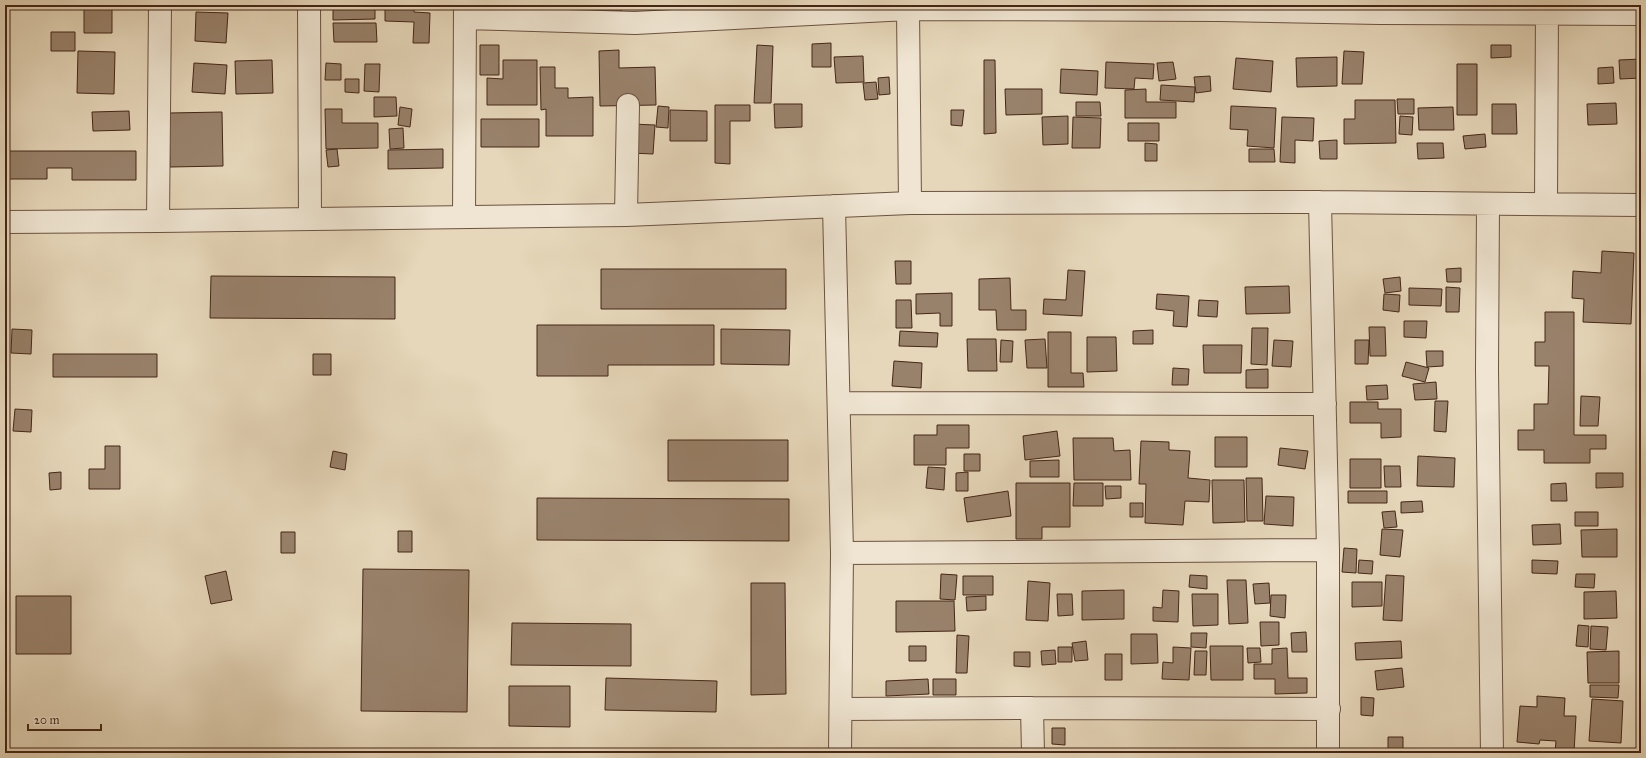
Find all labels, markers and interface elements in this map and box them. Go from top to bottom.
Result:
scale bar [28,706,101,732]
text: 20 m [34,713,60,727]

